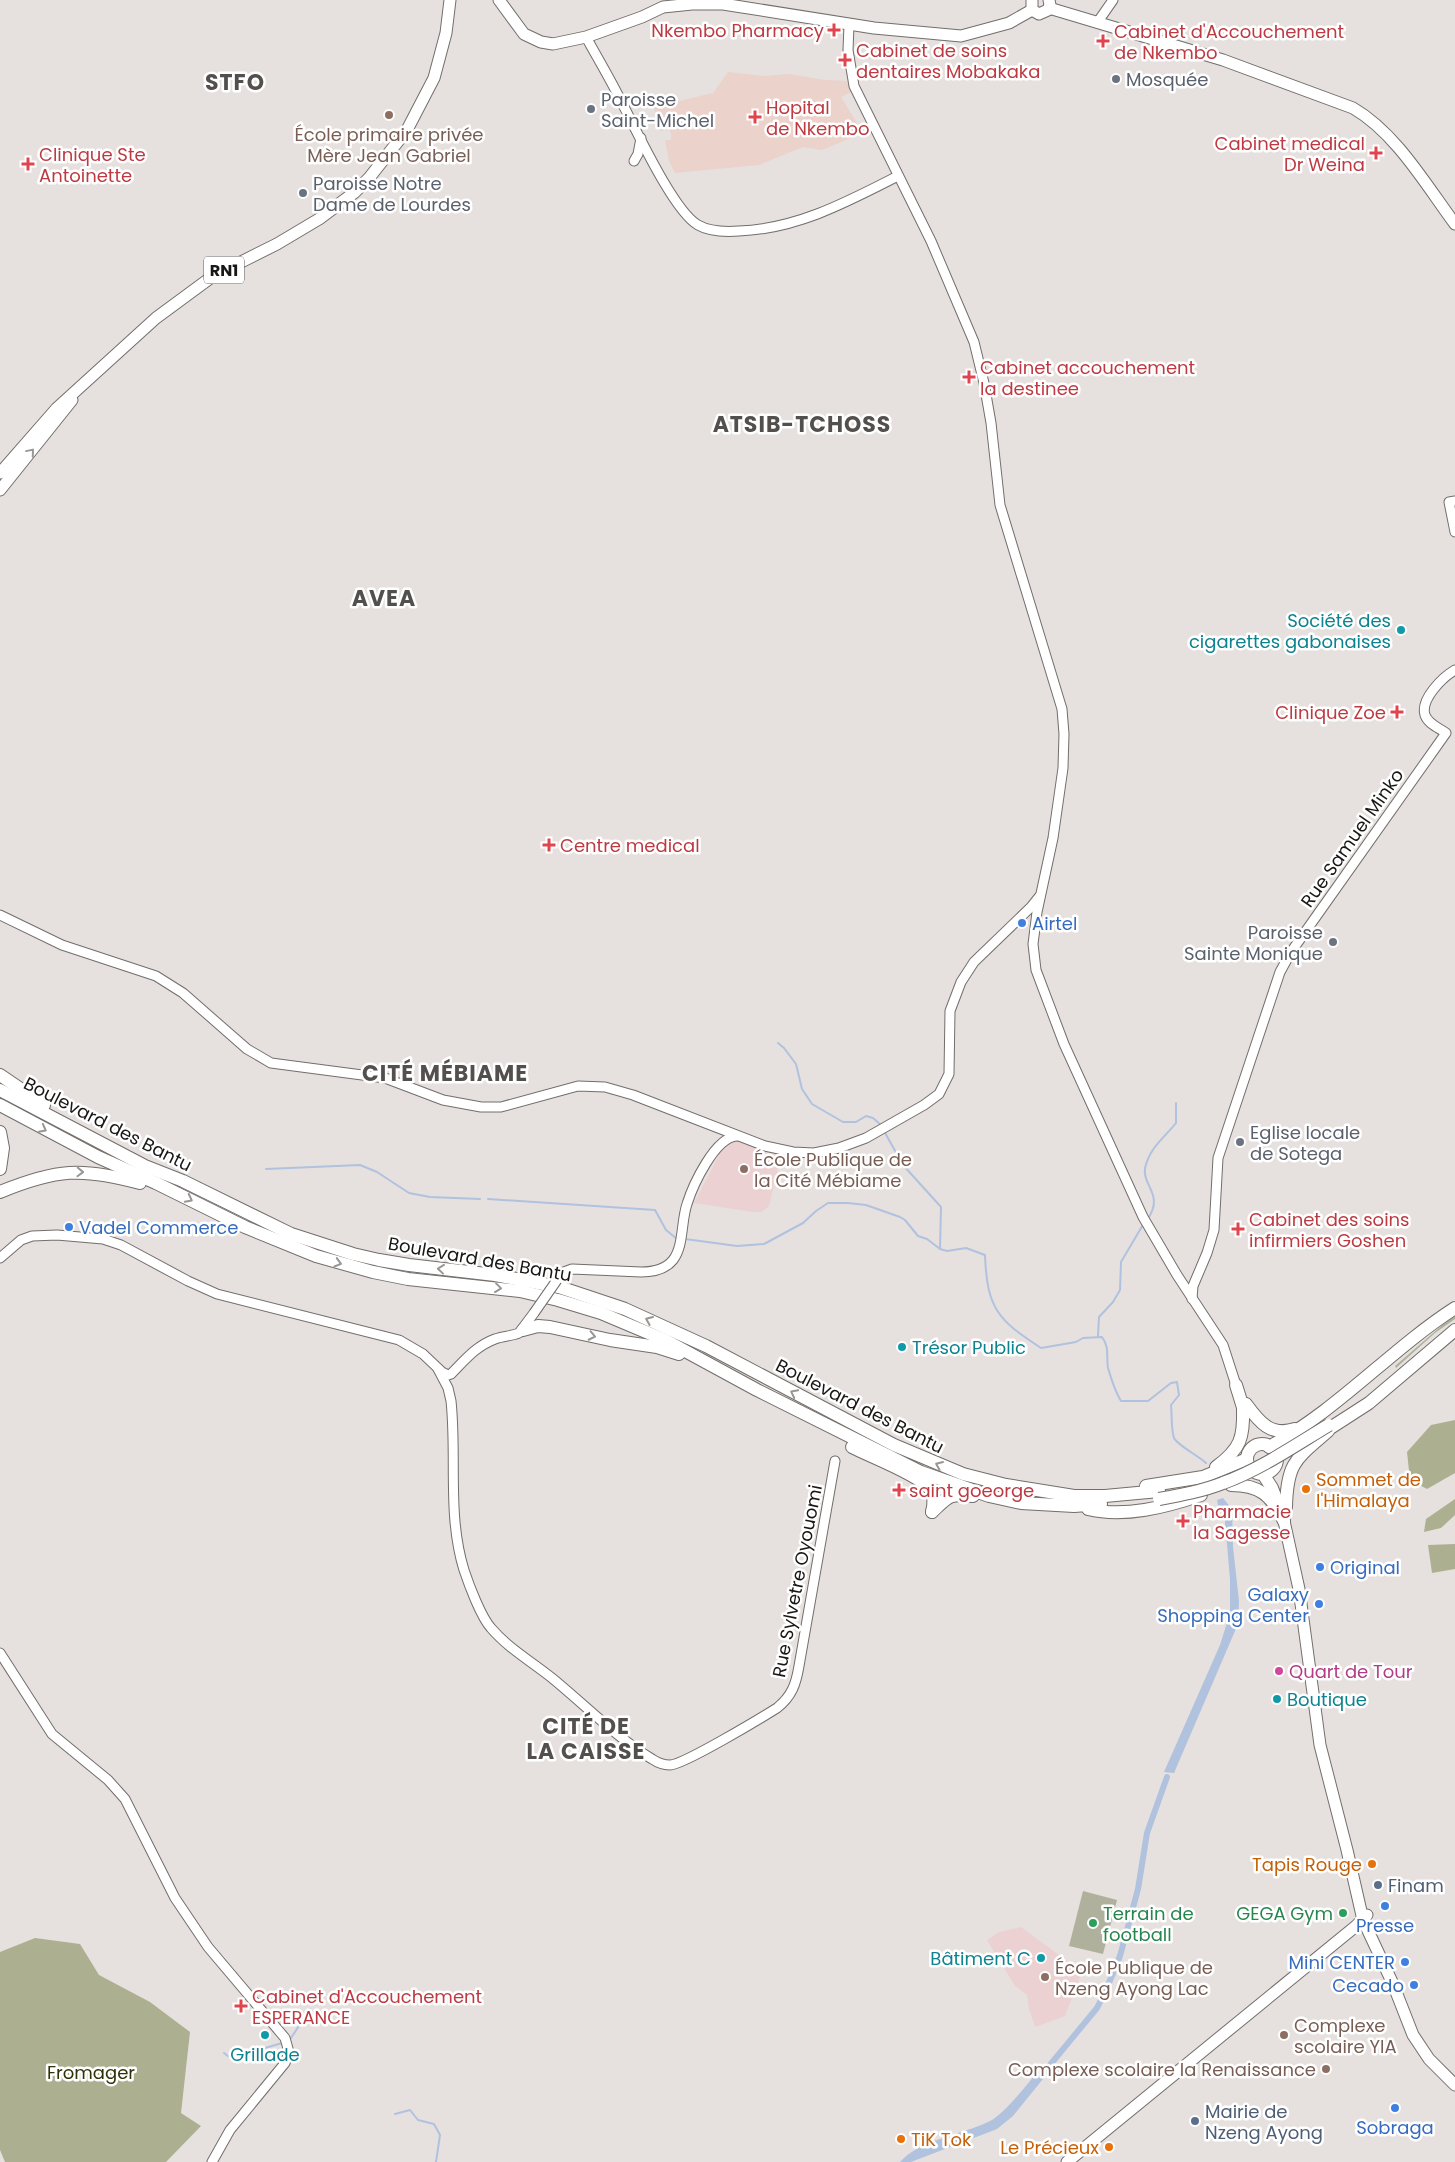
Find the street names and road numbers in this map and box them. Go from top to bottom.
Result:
road number: RN1 [204,256,244,284]
street label: Rue Samuel Minko [1295,764,1409,912]
street label: Boulevard des Bantu [19,1071,197,1177]
street label: Boulevard des Bantu [386,1231,574,1287]
street label: Boulevard des Bantu [771,1353,949,1459]
street label: Rue Sylvetre Oyouomi [766,1482,828,1680]

